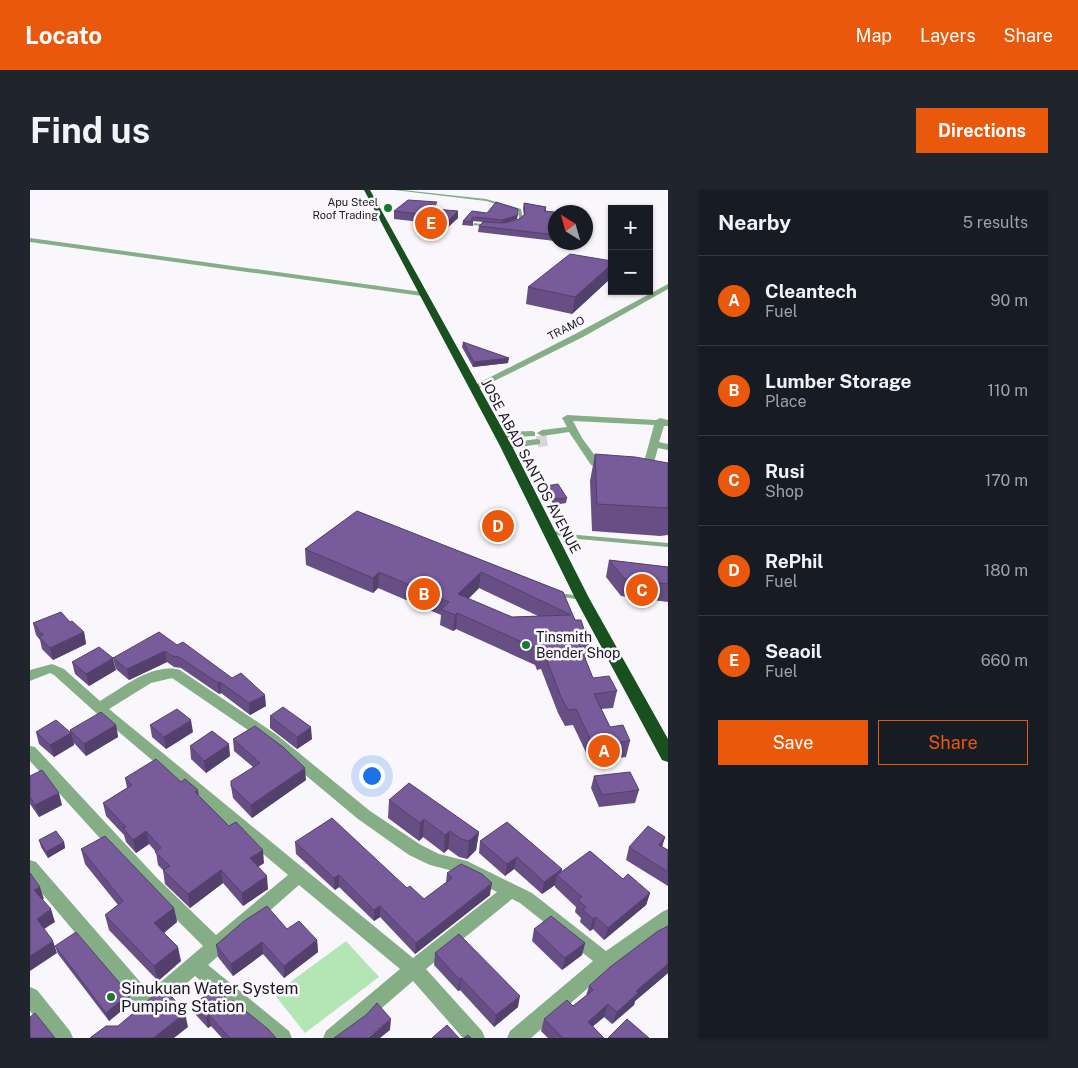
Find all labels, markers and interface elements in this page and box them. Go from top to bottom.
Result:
text: Locato [25,21,102,49]
text: Map [856,25,892,46]
text: Layers [920,25,976,46]
text: Share [1004,25,1053,46]
button: Directions [916,108,1048,153]
text: Find us [30,110,150,151]
place label: Apu Steel Roof Trading [313,196,378,221]
marker: Apu Steel Roof Trading [382,202,394,214]
pin: E [415,204,447,242]
north arrow [548,205,593,250]
map controls [608,205,653,295]
button: + [608,205,653,250]
text: Nearby [718,210,791,235]
text: 5 results [963,213,1028,232]
button: − [608,250,653,295]
text: Cleantech [765,280,857,302]
text: A [728,291,740,310]
text: 90 m [991,291,1028,310]
text: Fuel [765,302,798,321]
street label: TRAMO [546,314,586,342]
text: Lumber Storage [765,370,912,392]
street label: JOSE ABAD SANTOS AVENUE [478,376,584,556]
text: B [729,381,739,400]
text: 110 m [987,381,1028,400]
text: Place [765,392,807,411]
text: Rusi [765,460,805,482]
text: C [728,471,740,490]
text: 170 m [985,471,1028,490]
text: Shop [765,482,804,501]
pin: D [482,507,514,545]
text: RePhil [765,550,824,572]
text: D [728,561,740,580]
text: 180 m [984,561,1028,580]
pin: C [626,571,658,609]
text: Fuel [765,572,798,591]
pin: B [408,575,440,613]
place label: Tinsmith Bender Shop [536,629,620,661]
marker: Tinsmith Bender Shop [520,639,532,651]
text: Seaoil [765,640,822,662]
text: E [729,651,739,670]
text: 660 m [981,651,1028,670]
text: Fuel [765,662,798,681]
button: Save [718,720,868,765]
button: Share [878,720,1028,765]
pin: A [588,732,620,770]
your location [359,763,385,789]
place label: Sinukuan Water System Pumping Station [121,979,298,1016]
marker: Sinukuan Water System Pumping Station [105,991,117,1003]

